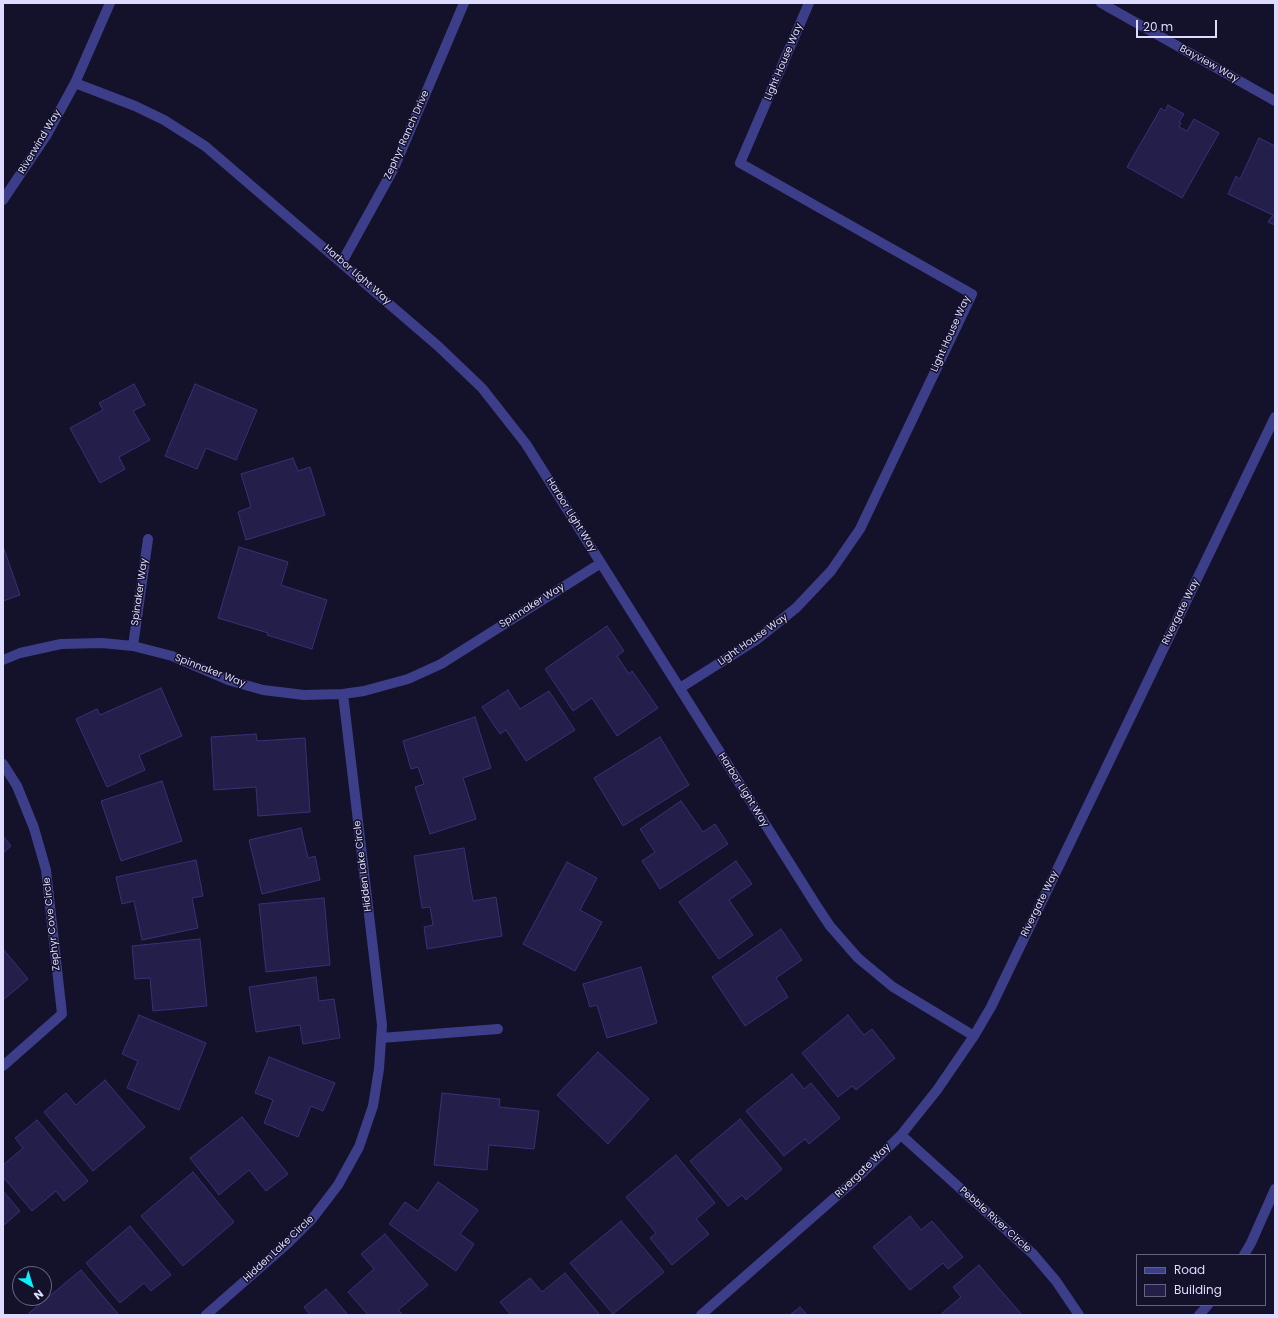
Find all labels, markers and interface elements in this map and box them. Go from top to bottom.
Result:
scale bar [1138,12,1219,38]
text: 20 m [1143,18,1173,35]
street label: Light House Way [762,22,806,102]
street label: Bayview Way [1177,43,1241,85]
street label: Zephyr Ranch Drive [382,89,432,181]
street label: Riverwind Way [16,108,64,176]
street label: Harbor Light Way [321,242,393,308]
street label: Light House Way [929,294,973,374]
street label: Harbor Light Way [543,476,599,554]
street label: Spinaker Way [129,557,151,627]
street label: Rivergate Way [1160,577,1202,647]
street label: Spinnaker Way [497,581,567,631]
street label: Light House Way [716,612,790,668]
street label: Spinnaker Way [173,652,247,690]
street label: Harbor Light Way [715,751,771,829]
street label: Hidden Lake Circle [351,820,375,912]
street label: Rivergate Way [1019,869,1061,939]
street label: Zephyr Cove Circle [41,877,63,971]
street label: Rivergate Way [833,1142,893,1200]
street label: Pebble River Circle [957,1185,1033,1255]
street label: Hidden Lake Circle [241,1213,317,1285]
legend [1136,1254,1266,1306]
text: Road [1174,1261,1205,1278]
north arrow [12,1266,52,1306]
text: Building [1174,1281,1222,1298]
text: N [31,1286,47,1304]

